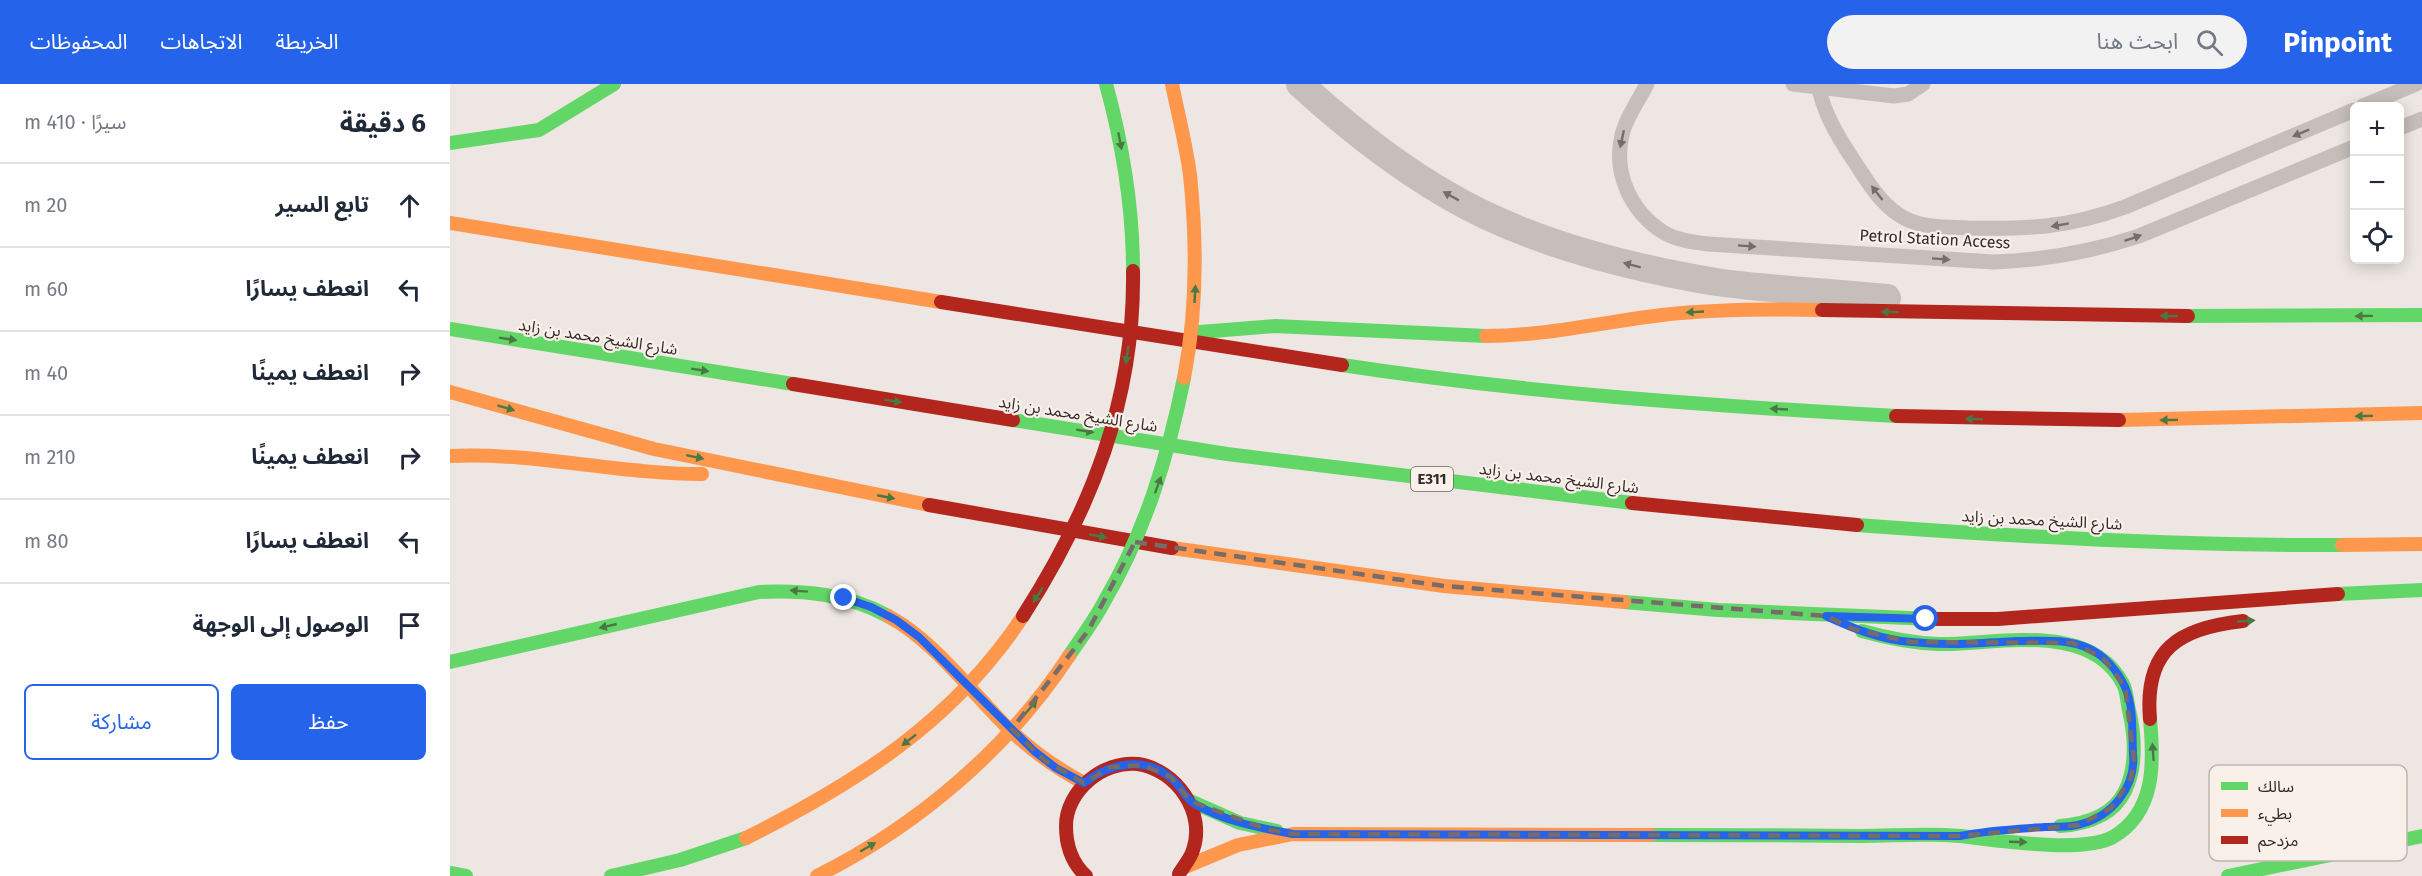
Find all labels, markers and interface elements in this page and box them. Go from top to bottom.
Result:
search box [1827,15,2247,69]
icon: search [2193,26,2226,59]
text: Pinpoint [2283,26,2392,59]
text: ابحث هنا [2097,28,2178,55]
text: المحفوظات [30,29,127,55]
text: الاتجاهات [160,29,242,55]
text: الخريطة [275,29,338,55]
map controls [2350,102,2404,264]
button: + [2350,102,2404,156]
text: 6 دقيقة [340,108,426,139]
text: سيرًا · 410 m [24,110,127,134]
one-way arrow [2291,128,2309,138]
one-way arrow [1617,129,1627,148]
one-way arrow [1116,131,1125,150]
button: − [2350,156,2404,210]
one-way arrow [1870,185,1883,201]
icon: ahead [393,189,426,222]
text: تابع السير [276,191,369,218]
one-way arrow [1442,191,1459,201]
text: 20 m [24,193,68,217]
button: locate [2350,210,2404,264]
one-way arrow [2051,221,2070,230]
street label: Petrol Station Access [1859,226,2011,252]
one-way arrow [2124,232,2142,242]
one-way arrow [1737,242,1756,251]
one-way arrow [1932,254,1951,264]
one-way arrow [1623,260,1642,270]
icon: left [393,273,426,306]
text: انعطف يسارًا [246,275,369,302]
text: 60 m [24,277,68,301]
one-way arrow [1190,285,1199,304]
one-way arrow [1685,307,1704,316]
one-way arrow [1880,307,1899,317]
one-way arrow [2159,311,2178,321]
one-way arrow [2354,311,2373,321]
street label: شارع الشيخ محمد بن زايد [517,315,679,362]
one-way arrow [498,334,517,343]
one-way arrow [1123,346,1132,365]
icon: right [393,357,426,390]
text: انعطف يمينًا [251,359,369,386]
text: 40 m [24,361,68,385]
one-way arrow [691,365,710,374]
street label: شارع الشيخ محمد بن زايد [997,392,1159,439]
one-way arrow [883,396,902,405]
one-way arrow [497,404,515,413]
one-way arrow [1769,405,1788,414]
one-way arrow [2354,411,2373,420]
one-way arrow [1964,414,1983,423]
one-way arrow [2159,415,2178,424]
one-way arrow [1076,427,1095,436]
icon: right [393,441,426,474]
text: انعطف يمينًا [251,443,369,470]
text: 210 m [24,445,76,469]
one-way arrow [685,453,704,463]
street label: شارع الشيخ محمد بن زايد [1478,459,1640,500]
road number: E311 [1411,467,1453,491]
one-way arrow [1154,476,1164,494]
one-way arrow [876,493,895,502]
street label: شارع الشيخ محمد بن زايد [1961,506,2123,537]
icon: left [393,525,426,558]
text: انعطف يسارًا [246,527,369,554]
text: 80 m [24,529,69,553]
one-way arrow [1089,532,1108,541]
route end [830,584,856,610]
one-way arrow [790,586,809,596]
one-way arrow [1033,587,1044,603]
route start [1912,605,1938,631]
icon: arrive [393,609,426,642]
text: الوصول إلى الوجهة [192,611,369,638]
one-way arrow [2236,617,2255,626]
one-way arrow [599,621,618,631]
button: مشاركة [24,684,219,760]
button: حفظ [231,684,426,760]
one-way arrow [1024,700,1037,715]
one-way arrow [901,734,917,746]
one-way arrow [2148,743,2157,762]
legend [2209,765,2407,861]
text: سالك [2258,777,2294,796]
text: بطيء [2258,804,2292,826]
text: مزدحم [2258,831,2298,853]
one-way arrow [2008,837,2027,847]
one-way arrow [860,842,876,853]

